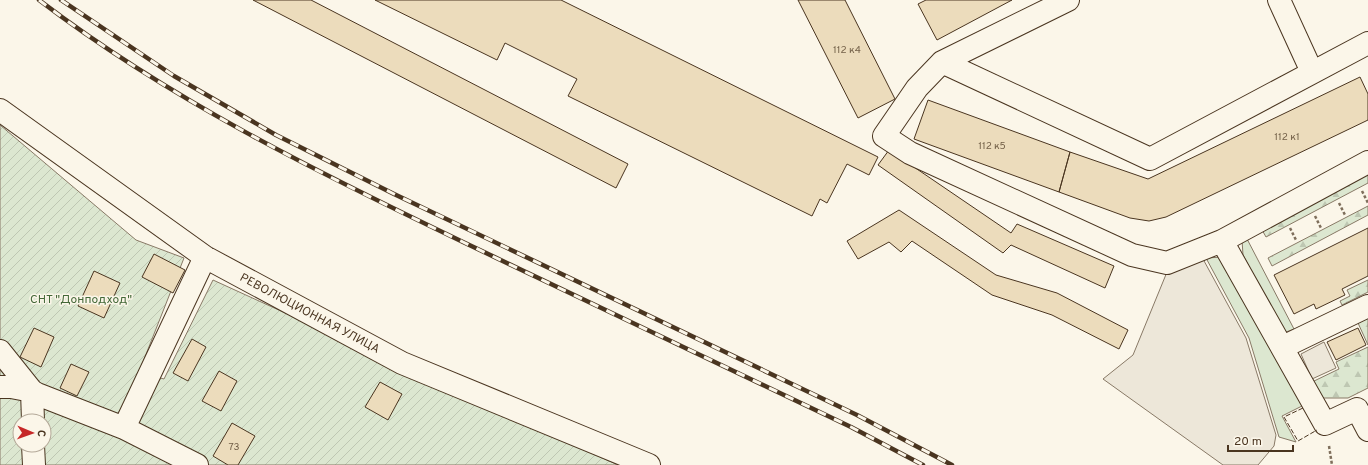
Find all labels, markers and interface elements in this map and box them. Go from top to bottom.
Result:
house number: 112 к4 [833,44,861,57]
house number: 112 к1 [1274,131,1300,144]
house number: 112 к5 [978,140,1006,153]
street label: РЕВОЛЮЦИОННАЯ УЛИЦА [237,270,382,358]
park label: СНТ "Донподход" [30,292,132,308]
north arrow [12,413,52,453]
scale bar [1228,427,1293,453]
text: С [34,430,48,437]
text: 20 m [1234,434,1262,450]
house number: 73 [228,441,240,454]

